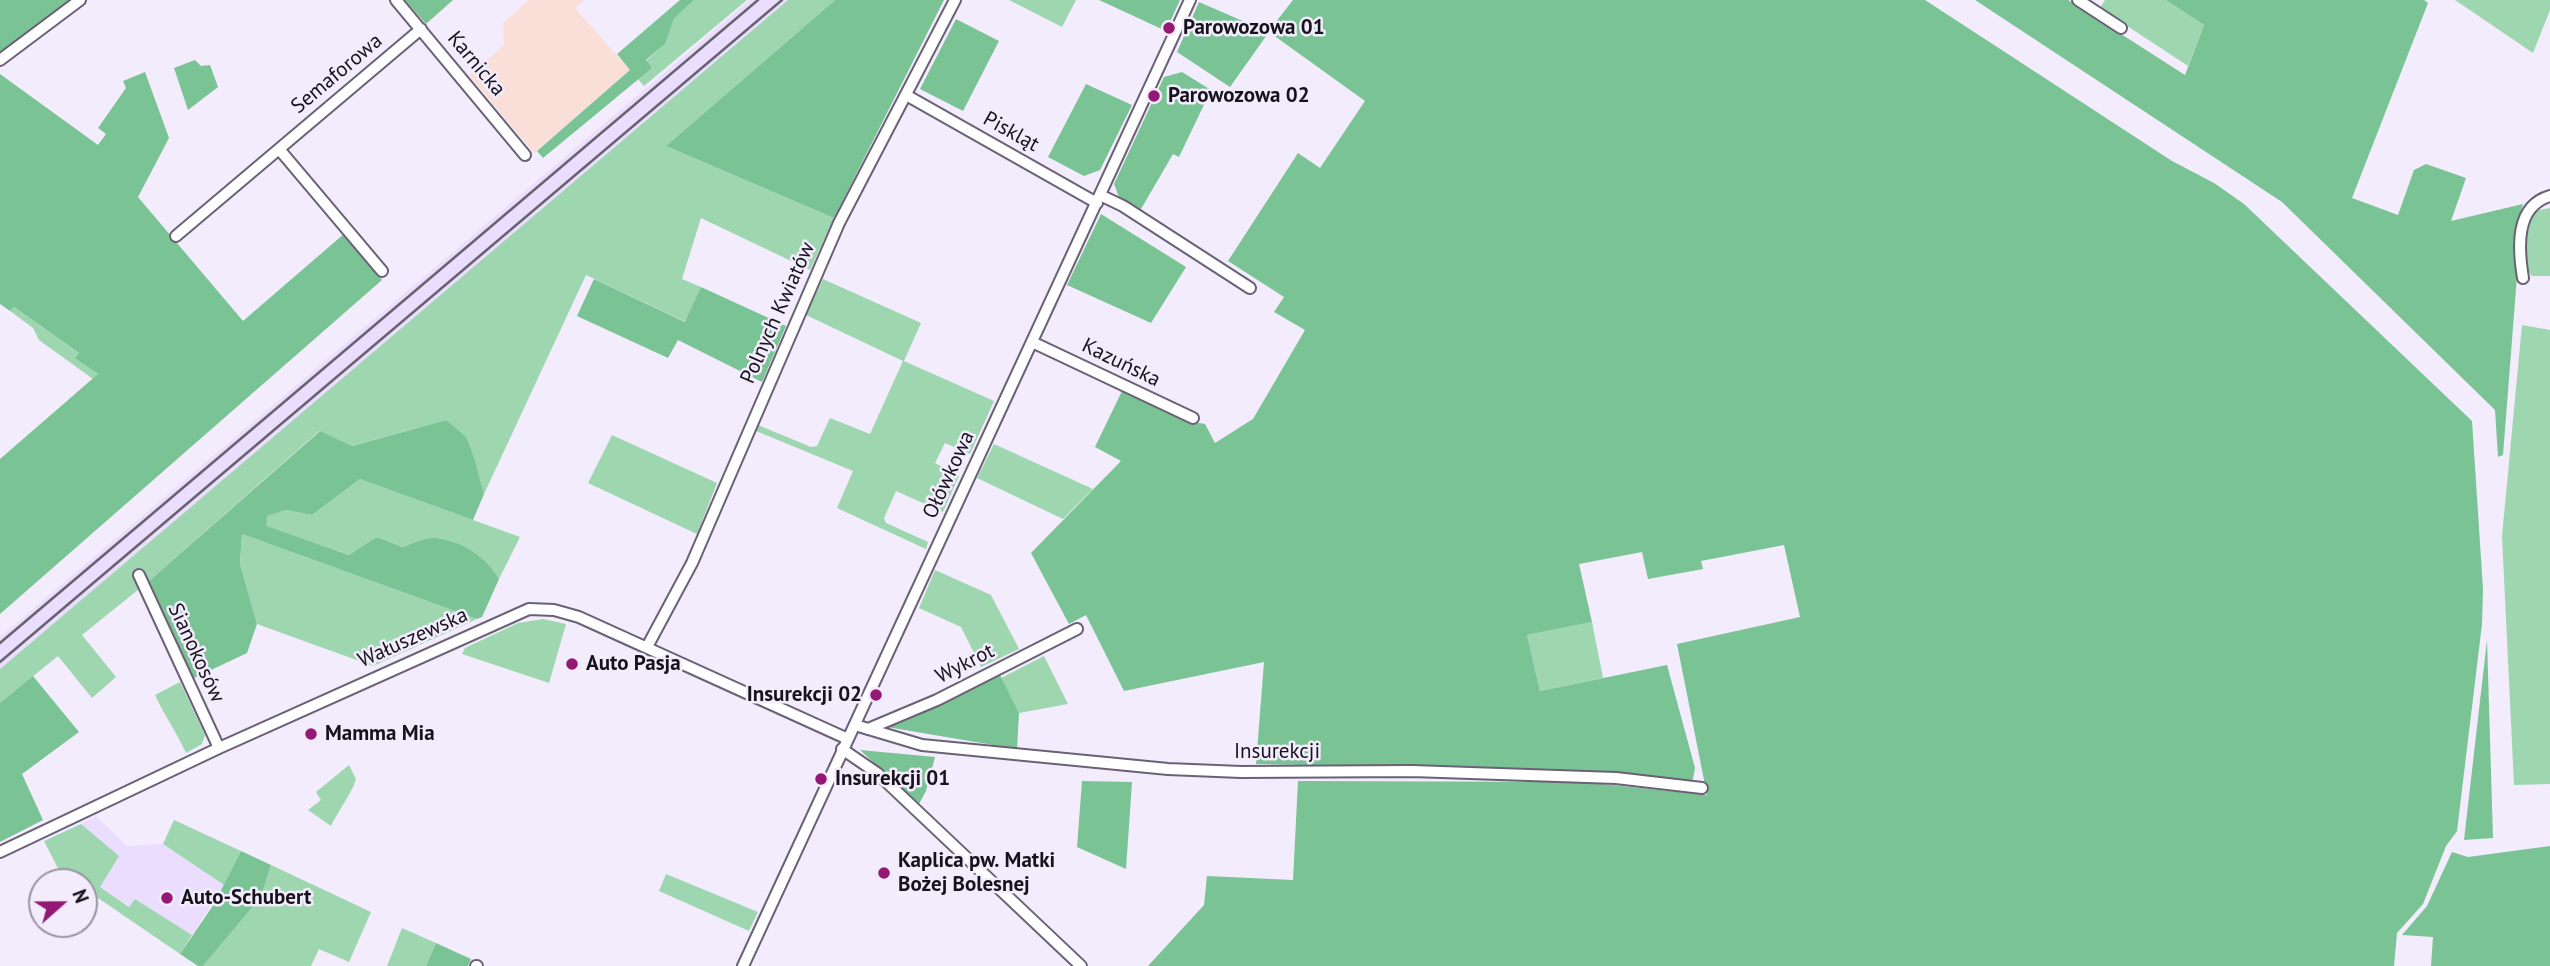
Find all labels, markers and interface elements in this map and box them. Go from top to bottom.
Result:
place label: Parowozowa 01 [1183,15,1325,41]
marker: Parowozowa 01 [1161,20,1177,36]
street label: Karnicka [442,26,510,102]
street label: Semaforowa [286,29,388,119]
place label: Parowozowa 02 [1168,83,1310,109]
marker: Parowozowa 02 [1146,88,1162,104]
street label: Piskląt [979,106,1043,158]
street label: Polnych Kwiatów [735,238,821,388]
street label: Kazuńska [1078,333,1164,393]
street label: Ołówkowa [918,427,980,523]
street label: Sianokosów [162,600,230,706]
street label: Wałuszewska [354,603,472,673]
street label: Wykrot [931,639,999,689]
place label: Auto Pasja [586,651,681,677]
marker: Auto Pasja [564,656,580,672]
place label: Insurekcji 02 [747,682,862,708]
marker: Insurekcji 02 [868,687,884,703]
place label: Mamma Mia [325,721,435,747]
marker: Mamma Mia [303,726,319,742]
street label: Insurekcji [1234,739,1320,765]
place label: Insurekcji 01 [835,766,950,792]
marker: Insurekcji 01 [813,771,829,787]
place label: Kaplica pw. Matki Bożej Bolesnej [898,848,1055,898]
marker: Kaplica pw. Matki Bożej Bolesnej [876,865,892,881]
north arrow [28,868,98,938]
place label: Auto-Schubert [181,885,311,911]
text: N [67,886,94,906]
marker: Auto-Schubert [159,890,175,906]

